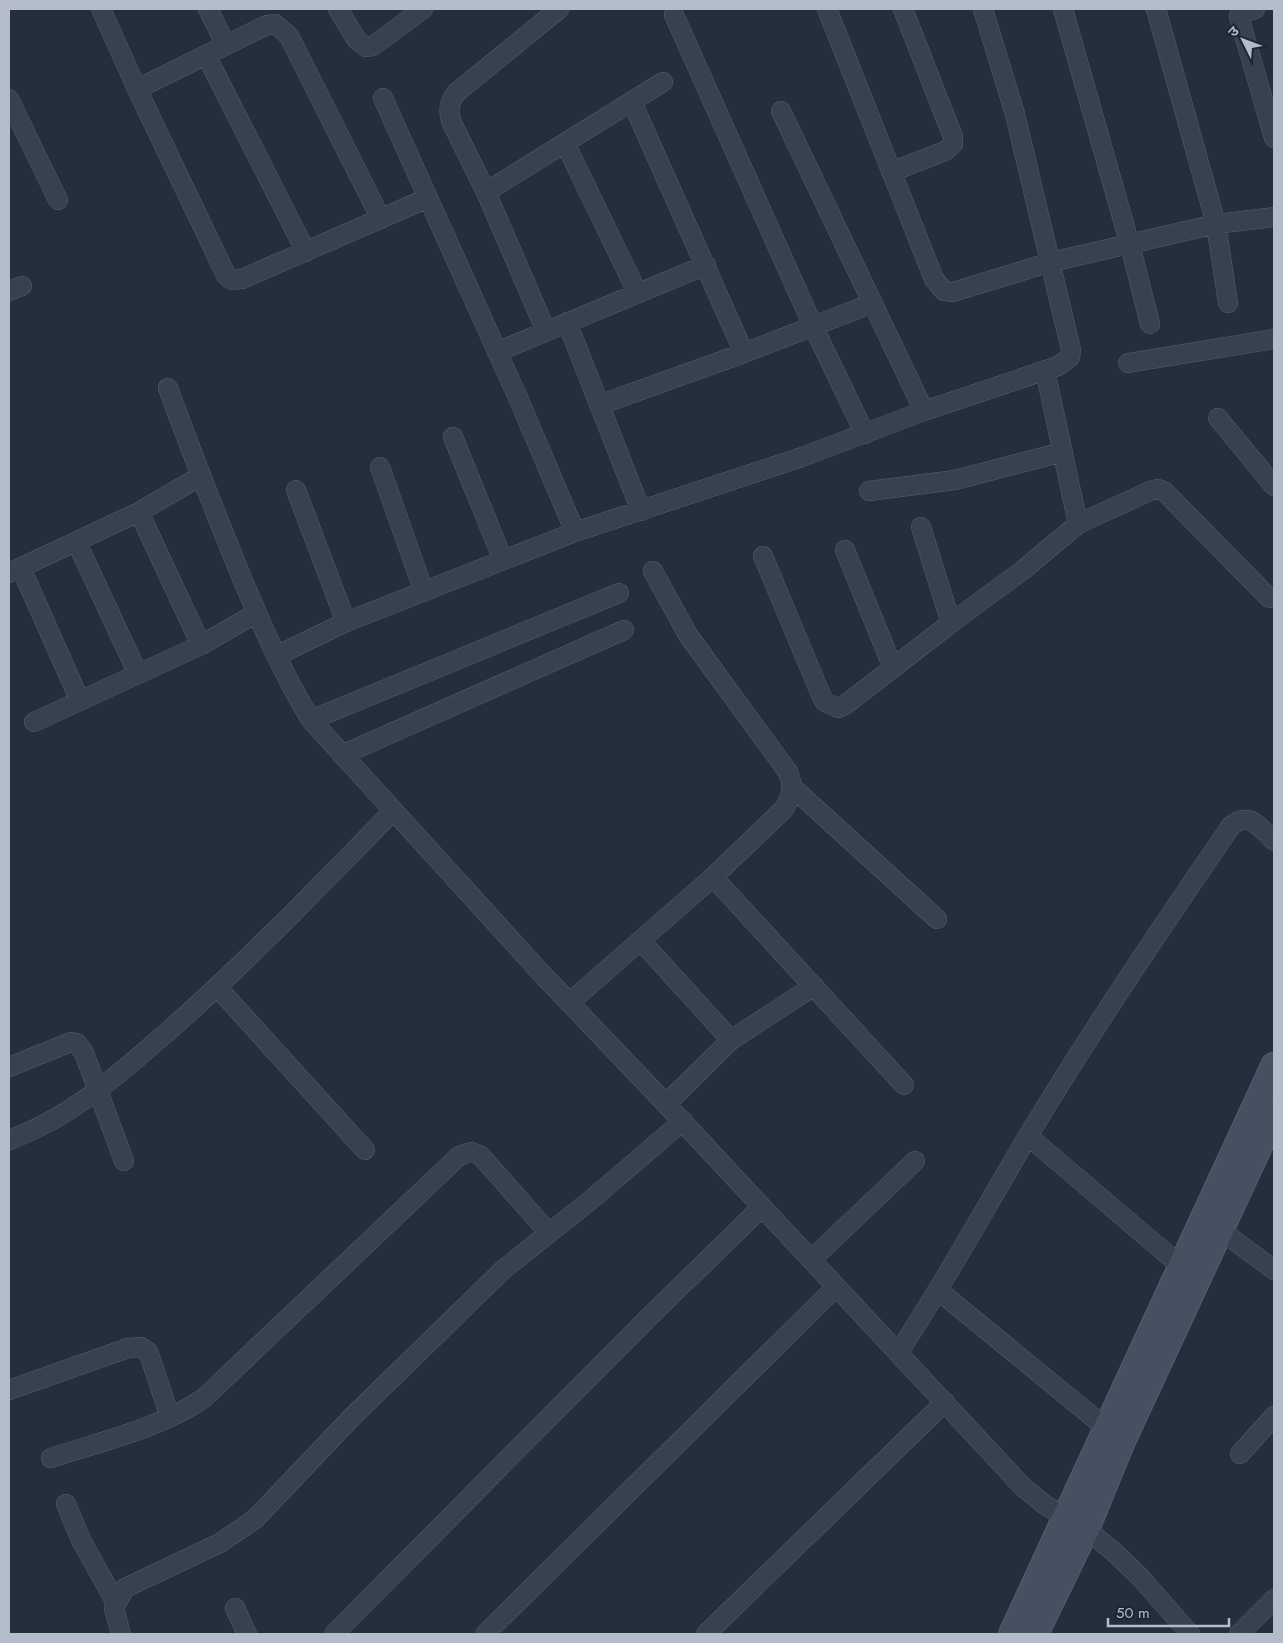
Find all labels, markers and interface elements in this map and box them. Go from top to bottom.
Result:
north arrow [1218,15,1268,65]
text: उ [1223,21,1244,41]
scale bar [1108,1596,1229,1628]
text: 50 m [1116,1602,1150,1624]

